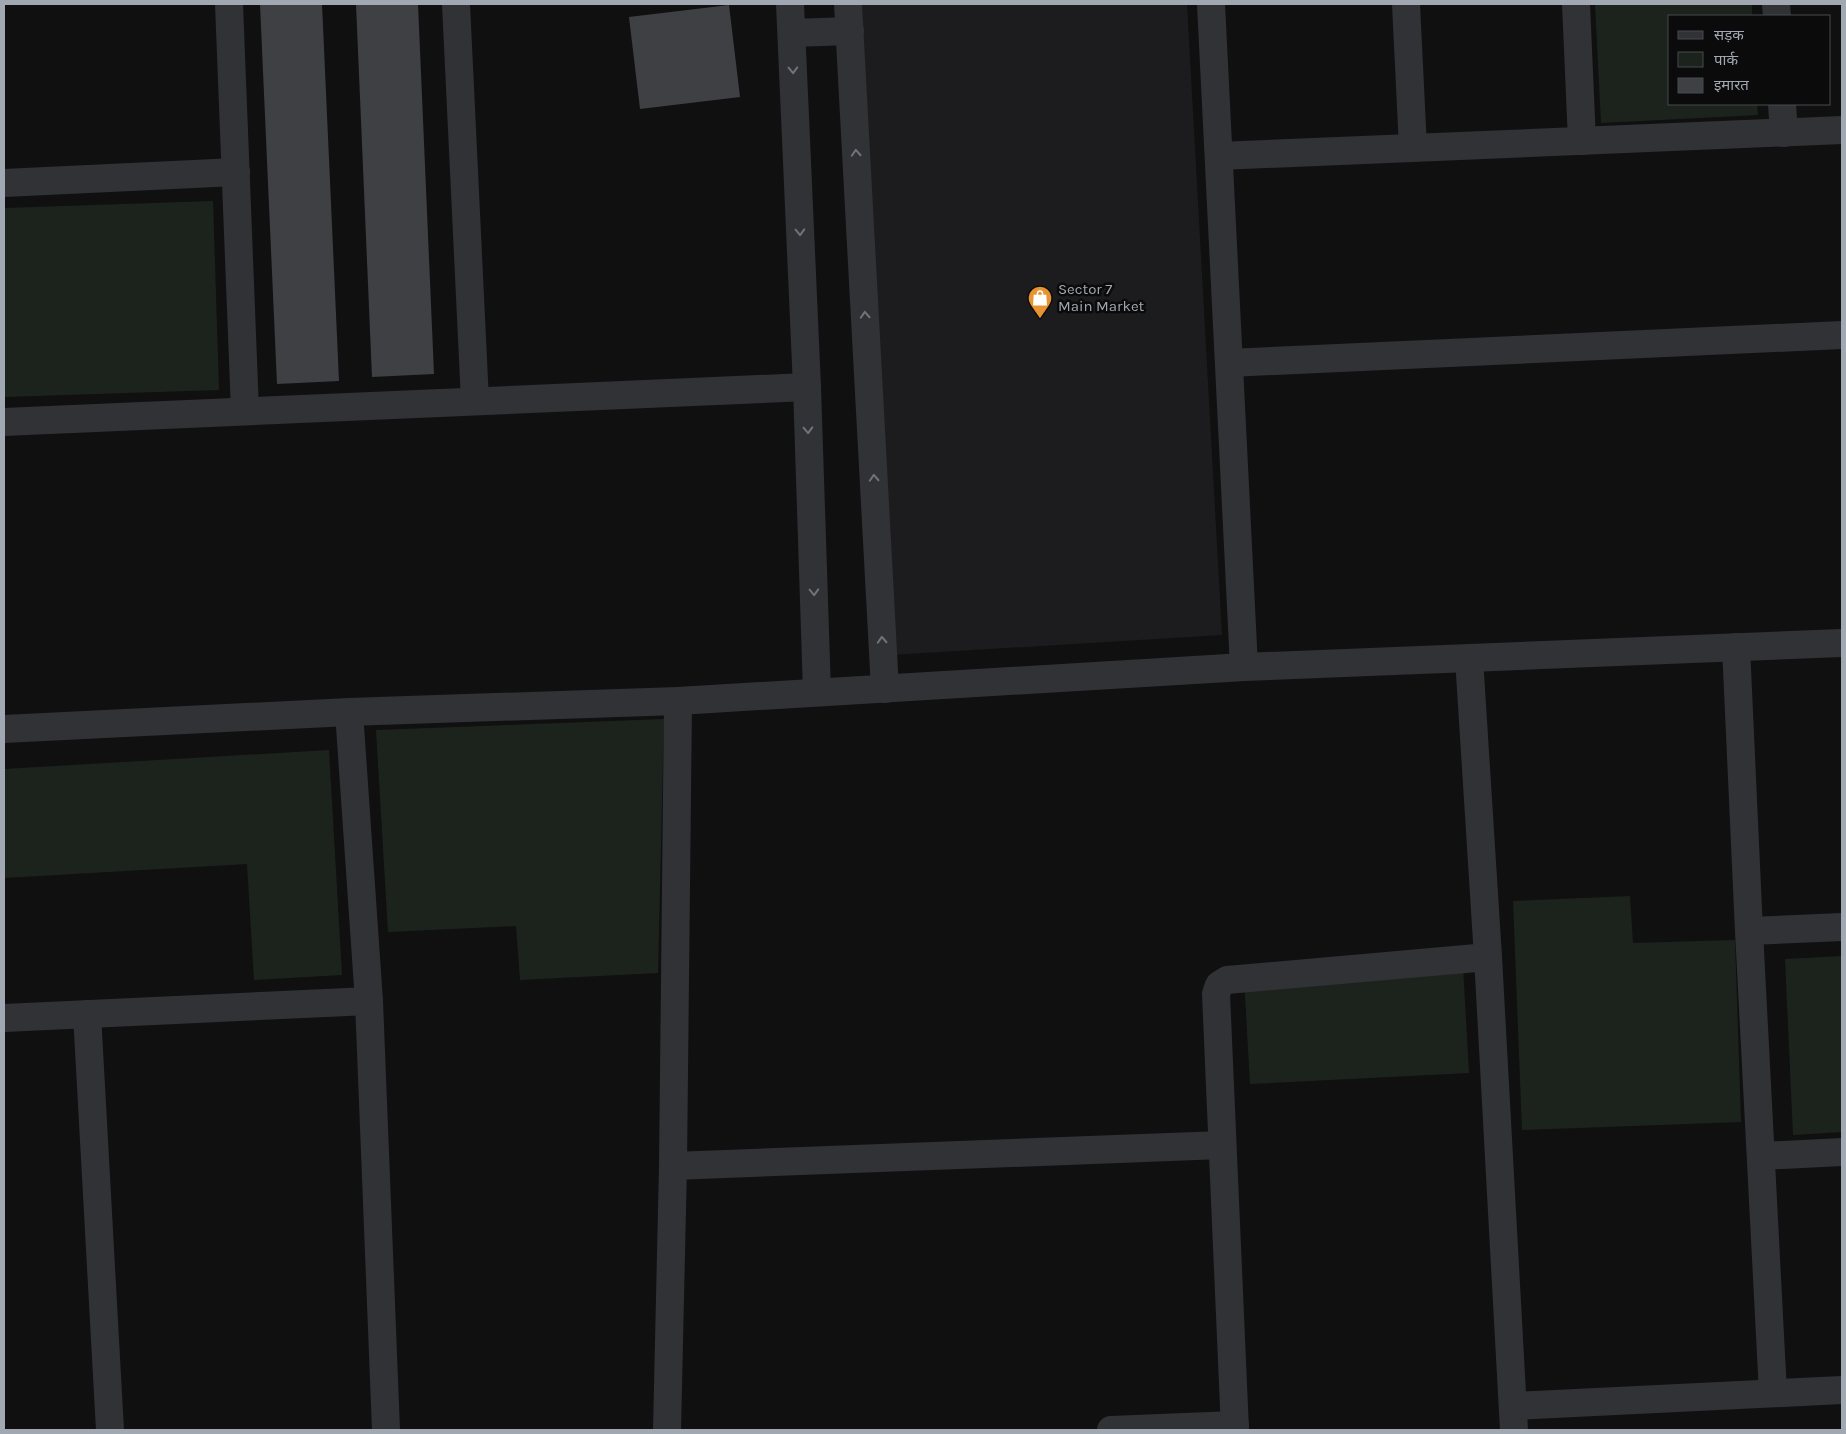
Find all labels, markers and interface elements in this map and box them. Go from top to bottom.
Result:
legend [1668,15,1831,105]
text: सड़क [1714,26,1744,44]
text: पार्क [1714,51,1738,69]
one-way arrow [788,66,799,74]
text: इमारत [1714,76,1749,94]
one-way arrow [851,149,862,157]
one-way arrow [795,229,806,237]
place label: Sector 7 Main Market [1058,280,1145,315]
shop icon: Sector 7 Main Market [1027,285,1053,319]
one-way arrow [859,311,870,319]
one-way arrow [803,426,814,434]
one-way arrow [868,473,879,481]
one-way arrow [808,588,819,596]
one-way arrow [877,636,888,644]

